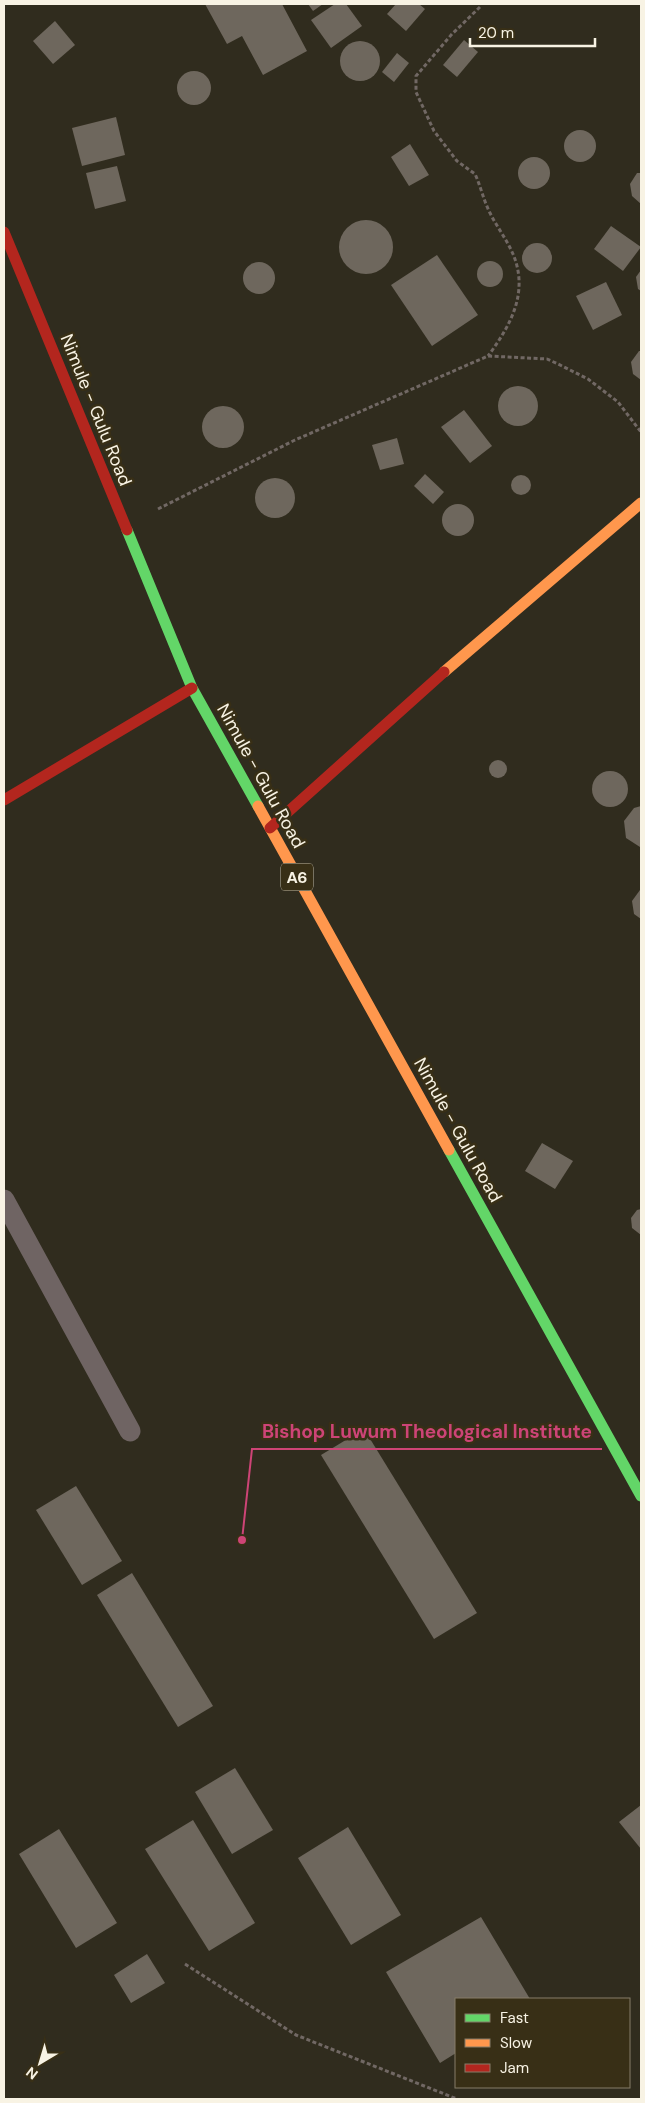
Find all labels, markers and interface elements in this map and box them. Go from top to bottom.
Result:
scale bar [470,15,595,47]
text: 20 m [478,23,514,43]
street label: Nimule - Gulu Road [55,331,137,489]
street label: Nimule - Gulu Road [211,699,311,853]
road number: A6 [281,864,313,890]
street label: Nimule - Gulu Road [408,1053,508,1207]
callout: Bishop Luwum Theological Institute [252,1415,602,1449]
text: Bishop Luwum Theological Institute [262,1419,592,1444]
legend [455,1998,630,2088]
text: Fast [500,2008,529,2028]
text: Slow [500,2033,533,2053]
north arrow [15,2038,65,2088]
text: Jam [500,2058,529,2078]
text: N [22,2063,42,2083]

